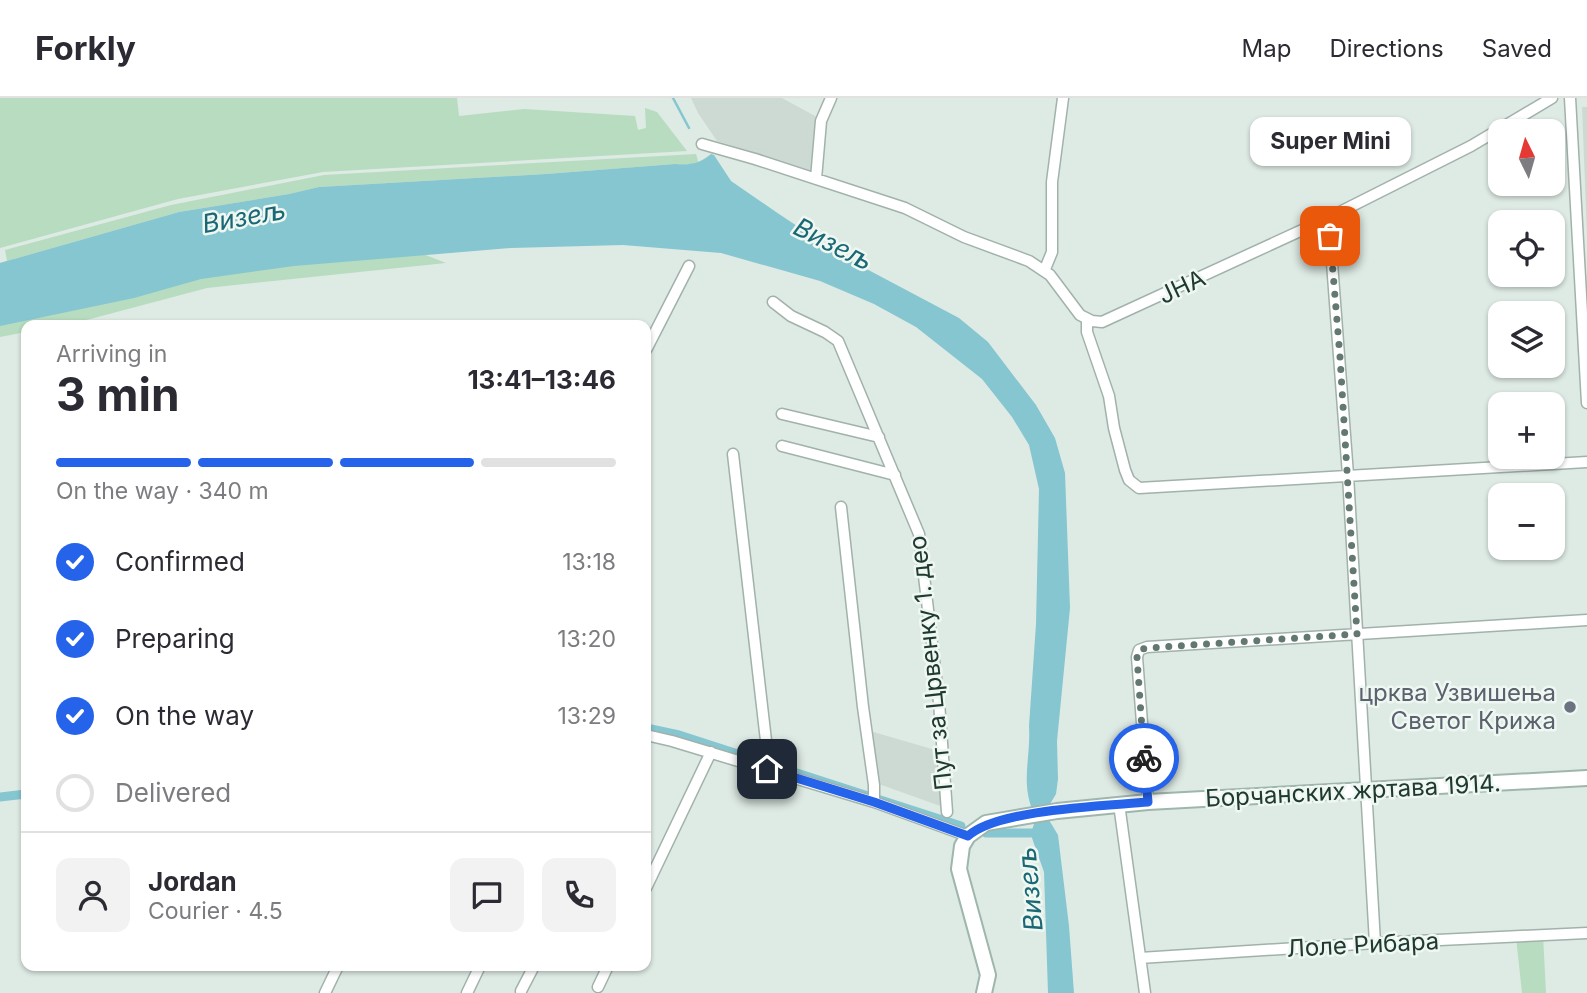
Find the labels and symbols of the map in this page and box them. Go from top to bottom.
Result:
callout: Super Mini [1250,117,1410,166]
north arrow [1488,119,1564,196]
water label: Визељ [200,194,288,239]
pin [1300,206,1360,266]
water label: Визељ [789,211,878,276]
street label: ЈНА [1154,263,1210,310]
street label: Пут за Црвенку 1. део [903,534,958,792]
place label: црква Узвишења Светог Крижа [1359,678,1556,735]
marker: црква Узвишења Светог Крижа [1562,699,1578,715]
courier [1109,723,1179,793]
pin [737,739,797,799]
street label: Борчанских жртава 1914. [1205,768,1501,813]
water label: Визељ [1010,846,1049,932]
street label: Лоле Рибара [1286,926,1440,963]

